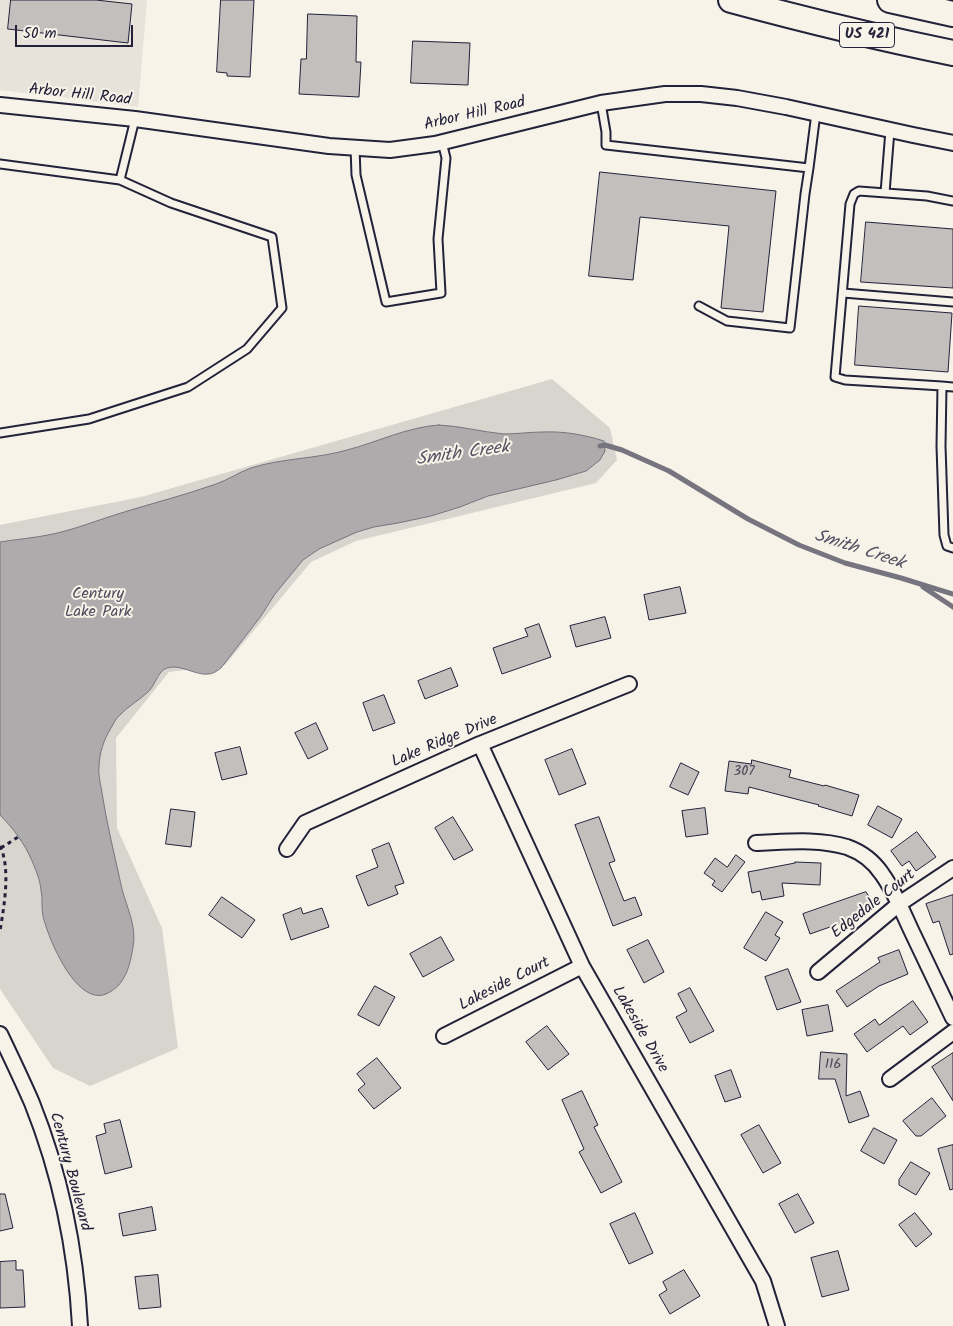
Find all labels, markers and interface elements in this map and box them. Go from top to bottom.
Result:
scale bar [18,15,135,47]
text: 50 m [23,22,57,46]
road number: US 421 [840,22,894,48]
street label: Arbor Hill Road [28,81,132,111]
street label: Arbor Hill Road [423,94,527,136]
water label: Smith Creek [415,438,511,472]
water label: Smith Creek [811,526,907,576]
park label: Century Lake Park [65,585,131,623]
street label: Lake Ridge Drive [389,711,501,773]
house number: 307 [733,765,755,781]
street label: Edgedale Court [828,866,920,944]
street label: Lakeside Court [456,954,554,1016]
street label: Lakeside Drive [607,983,671,1077]
house number: 116 [825,1058,841,1074]
street label: Century Boulevard [44,1110,94,1234]

